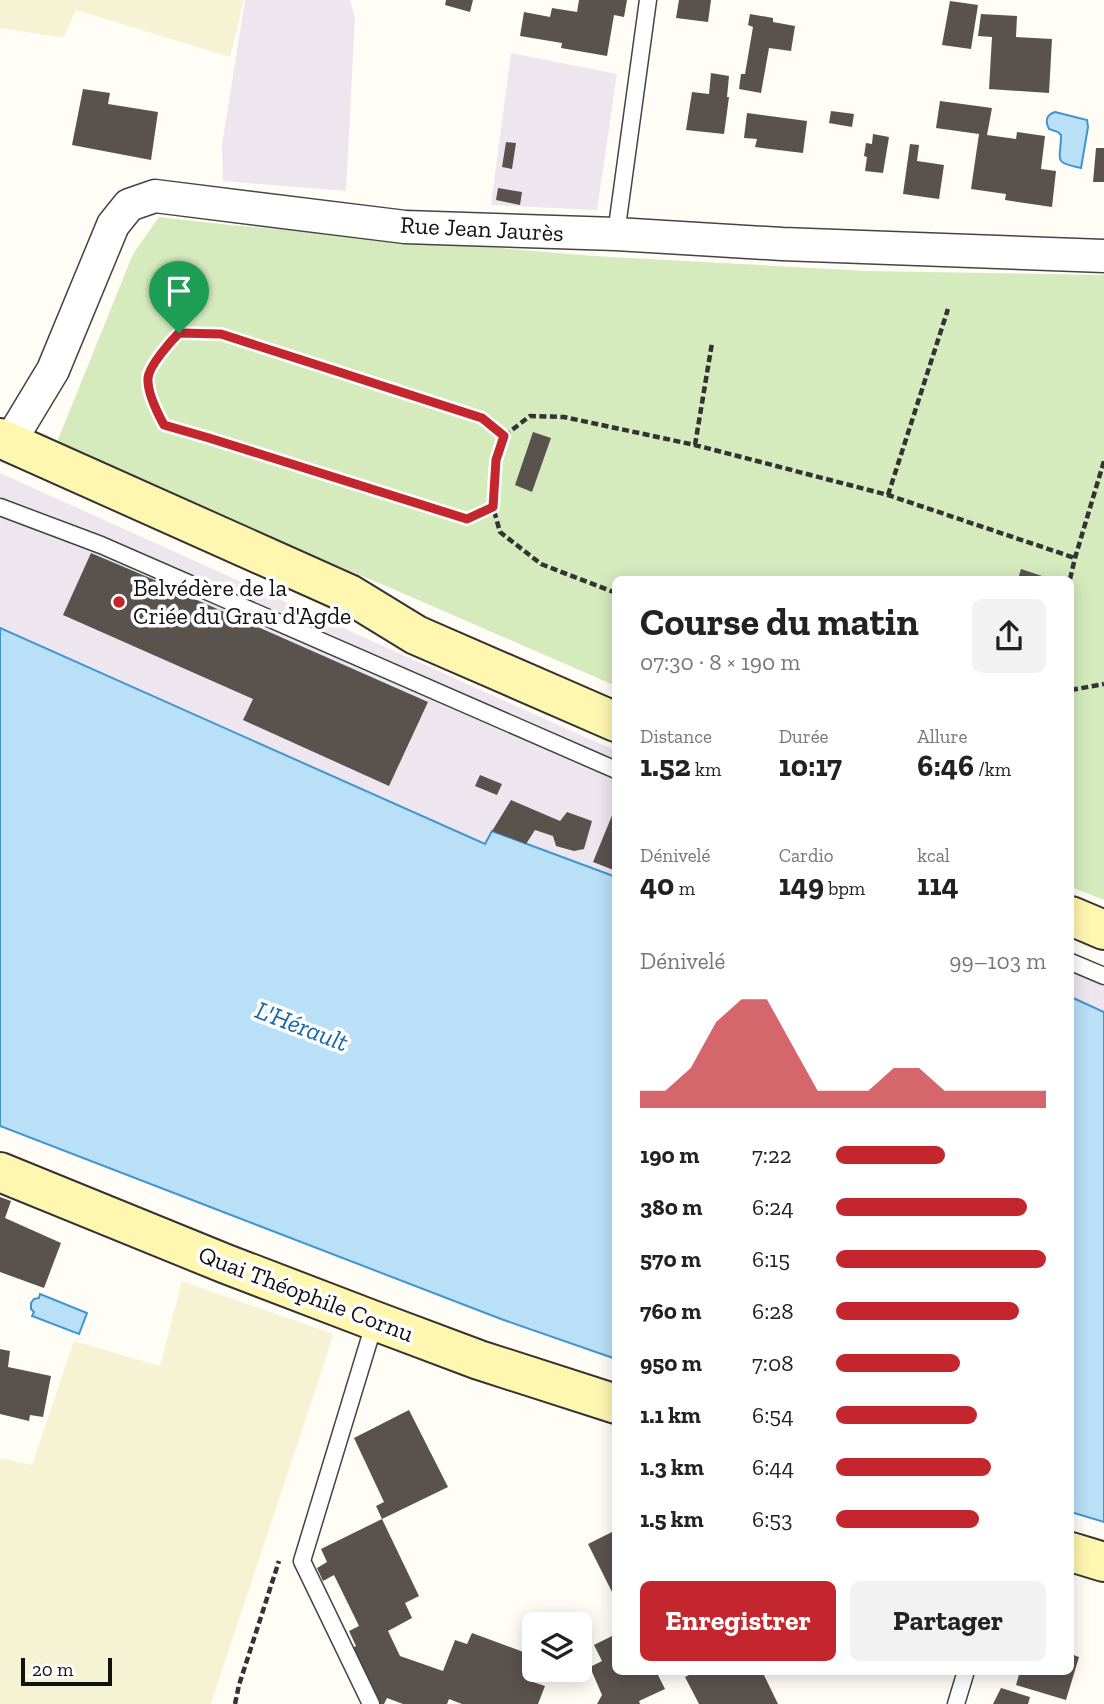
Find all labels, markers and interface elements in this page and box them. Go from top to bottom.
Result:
street label: Rue Jean Jaurès [400,210,565,247]
pin [149,261,209,333]
icon: arrive [160,272,198,310]
place label: Belvédère de la Criée du Grau d'Agde [133,573,351,630]
marker: Belvédère de la Criée du Grau d'Agde [111,594,127,610]
text: Course du matin [640,599,919,645]
button: share [972,599,1046,673]
text: 07:30 · 8 × 190 m [640,648,800,676]
text: Distance [640,725,712,748]
text: Durée [779,725,829,748]
text: Allure [917,725,967,748]
text: 1.52 [640,748,691,784]
text: 10:17 [779,748,842,784]
text: 6:46 [917,748,974,784]
text: km [691,758,721,781]
text: /km [974,758,1011,781]
text: Dénivelé [640,844,711,867]
text: Cardio [779,844,834,867]
text: kcal [917,844,950,867]
text: 40 [640,867,674,903]
text: 149 [779,867,824,903]
text: 114 [917,867,959,903]
text: m [674,877,695,900]
text: bpm [824,877,865,900]
text: Dénivelé [640,947,725,975]
text: 99–103 m [949,947,1046,975]
water label: L'Hérault [251,994,353,1058]
text: 190 m [640,1141,699,1169]
text: 7:22 [752,1141,792,1169]
text: 380 m [640,1193,702,1221]
text: 6:24 [752,1193,794,1221]
street label: Quai Théophile Cornu [195,1239,418,1348]
text: 570 m [640,1245,701,1273]
text: 6:15 [752,1245,790,1273]
text: 760 m [640,1297,701,1325]
text: 6:28 [752,1297,794,1325]
text: 950 m [640,1349,702,1377]
text: 7:08 [752,1349,794,1377]
text: 1.1 km [640,1401,701,1429]
text: 6:54 [752,1401,794,1429]
text: 1.3 km [640,1453,704,1481]
text: 6:44 [752,1453,794,1481]
text: 1.5 km [640,1505,704,1533]
text: 6:53 [752,1505,792,1533]
button: Enregistrer [640,1581,836,1661]
button: Partager [850,1581,1046,1661]
map controls [522,1612,592,1682]
button: layers [522,1612,592,1682]
scale bar [21,1655,112,1687]
text: 20 m [32,1658,73,1681]

